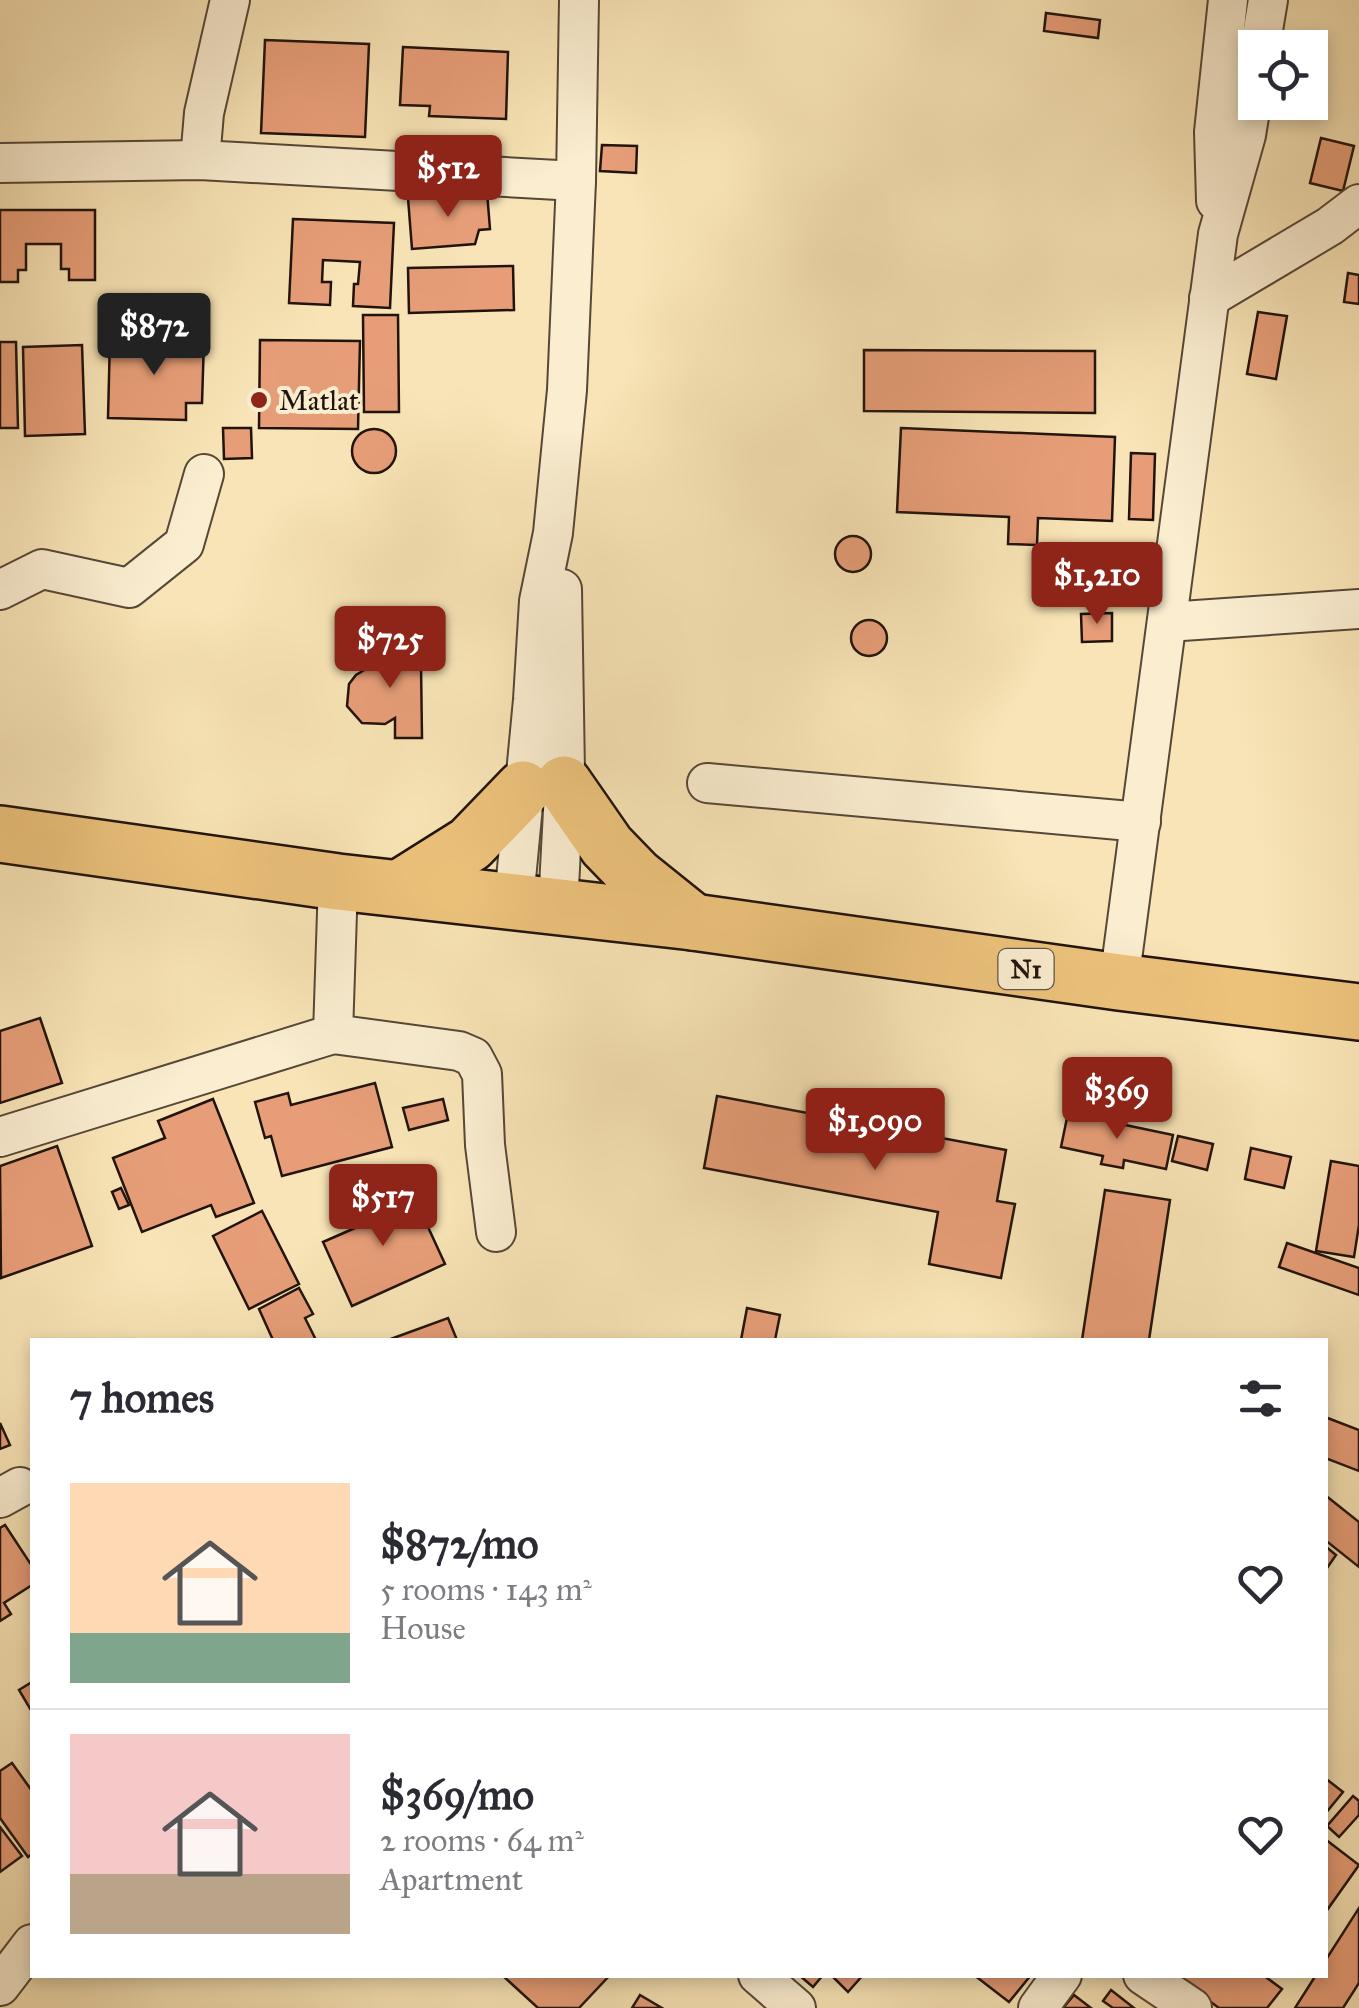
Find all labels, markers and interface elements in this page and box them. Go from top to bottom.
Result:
map controls [1238,30,1328,120]
button: locate [1238,30,1328,120]
pin: $512 [389,135,507,220]
text: $512 [417,148,479,187]
pin: $872 [95,293,213,378]
text: $872 [119,306,189,345]
place label: Matlat [279,383,359,418]
marker: Matlat [248,389,270,411]
pin: $1,210 [1016,542,1178,627]
text: $1,210 [1053,555,1141,594]
pin: $725 [331,606,449,691]
text: $725 [357,619,423,658]
road number: N1 [998,949,1054,989]
pin: $369 [1058,1057,1176,1142]
text: $369 [1084,1070,1150,1109]
pin: $1,090 [794,1088,956,1173]
text: $1,090 [828,1101,922,1140]
pin: $517 [324,1164,442,1249]
text: $517 [351,1177,415,1216]
icon: filters [1233,1371,1288,1426]
text: 7 homes [70,1372,214,1424]
text: $872/mo [380,1518,539,1570]
icon: home [150,1523,270,1643]
icon: heart [1233,1556,1288,1611]
text: 5 rooms · 143 m² [380,1570,592,1609]
text: House [380,1609,466,1648]
text: $369/mo [380,1769,534,1821]
icon: home [150,1774,270,1894]
icon: heart [1233,1807,1288,1862]
text: 2 rooms · 64 m² [380,1821,584,1860]
text: Apartment [380,1860,523,1899]

